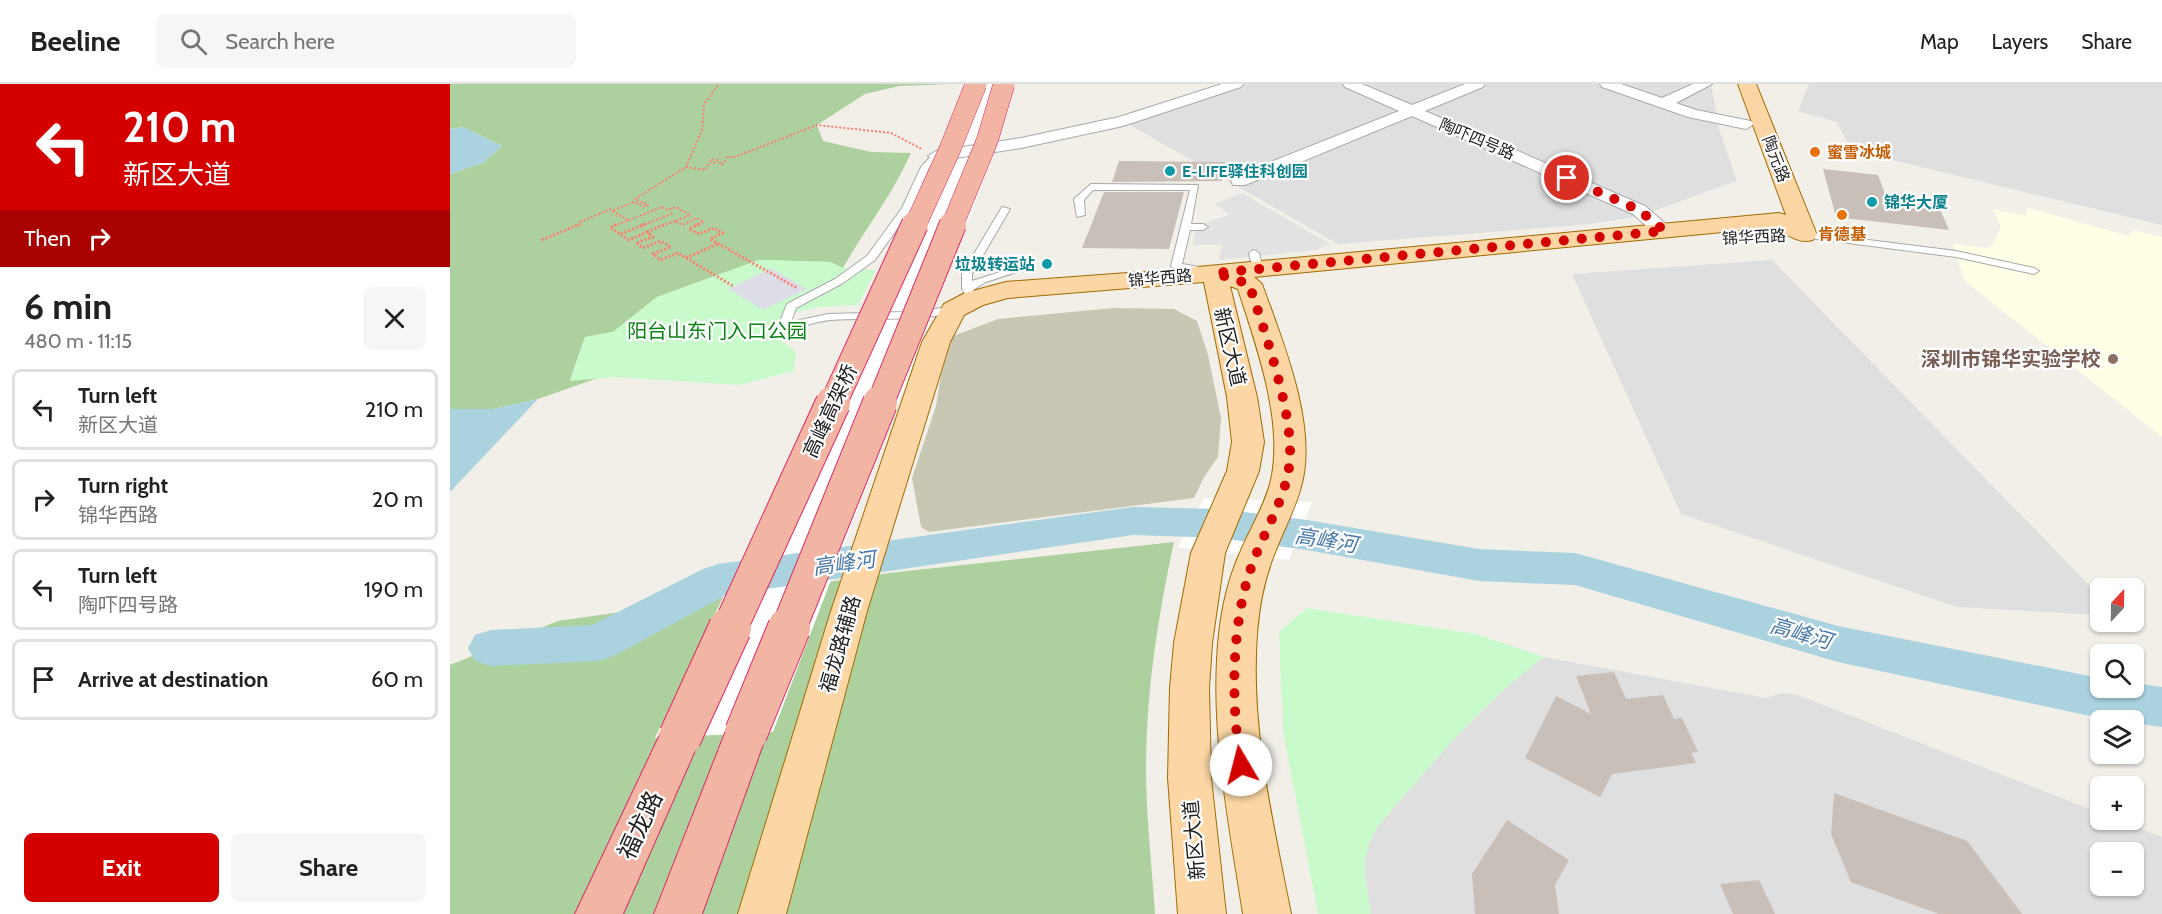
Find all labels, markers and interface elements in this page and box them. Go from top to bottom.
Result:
search box [156,14,576,68]
text: Beeline [30,24,120,58]
icon: search [177,25,210,58]
text: Search here [225,28,335,55]
text: Map [1920,29,1959,54]
text: Layers [1992,29,2048,54]
text: Share [2081,29,2132,54]
text: 210 m [123,101,236,153]
icon: left [24,108,102,186]
street label: 陶吓四号路 [1436,115,1518,163]
street label: 陶元路 [1759,133,1793,185]
place label: 蜜雪冰城 [1827,143,1891,162]
marker: 蜜雪冰城 [1808,145,1822,159]
pin [1541,152,1592,203]
text: 新区大道 [123,158,231,191]
icon: arrive [1550,161,1583,194]
place label: E-LIFE驿住科创园 [1182,162,1308,181]
marker: E-LIFE驿住科创园 [1163,164,1177,178]
place label: 锦华大厦 [1884,193,1948,212]
marker: 锦华大厦 [1865,195,1879,209]
marker: 肯德基 [1835,208,1849,222]
icon: right [83,222,116,255]
text: Then [24,225,71,252]
place label: 肯德基 [1818,225,1867,244]
street label: 锦华西路 [1722,226,1786,248]
place label: 垃圾转运站 [955,255,1035,274]
marker: 垃圾转运站 [1040,257,1054,271]
street label: 锦华西路 [1127,266,1193,290]
text: 6 min [24,284,112,328]
button: close [363,287,426,350]
street label: 新区大道 [1209,305,1251,389]
park label: 阳台山东门入口公园 [627,319,807,343]
text: 480 m · 11:15 [24,329,132,353]
place label: 深圳市锦华实验学校 [1921,347,2101,371]
marker: 深圳市锦华实验学校 [2106,352,2120,366]
street label: 高峰高架桥 [798,361,862,461]
text: Turn left [78,382,157,409]
icon: left [27,393,60,426]
text: 210 m [365,396,423,423]
text: 新区大道 [78,413,158,437]
text: Turn right [78,472,168,499]
icon: right [27,483,60,516]
text: 20 m [372,486,423,513]
text: 锦华西路 [78,503,158,527]
water label: 高峰河 [1293,523,1363,558]
water label: 高峰河 [811,546,881,580]
text: Turn left [78,562,157,589]
icon: left [27,573,60,606]
text: 190 m [364,576,423,603]
north arrow [2090,578,2144,632]
map controls [2090,578,2144,896]
text: 陶吓四号路 [78,593,178,617]
street label: 福龙路辅路 [815,593,865,695]
water label: 高峰河 [1767,612,1839,655]
button: search [2090,644,2144,698]
icon: arrive [27,663,60,696]
text: Arrive at destination [78,666,268,693]
text: 60 m [371,666,423,693]
button: layers [2090,710,2144,764]
position arrow [1209,733,1273,797]
button: + [2090,776,2144,830]
street label: 福龙路 [612,786,668,864]
street label: 新区大道 [1179,799,1209,881]
button: Exit [24,833,219,902]
button: Share [231,833,426,902]
button: − [2090,842,2144,896]

